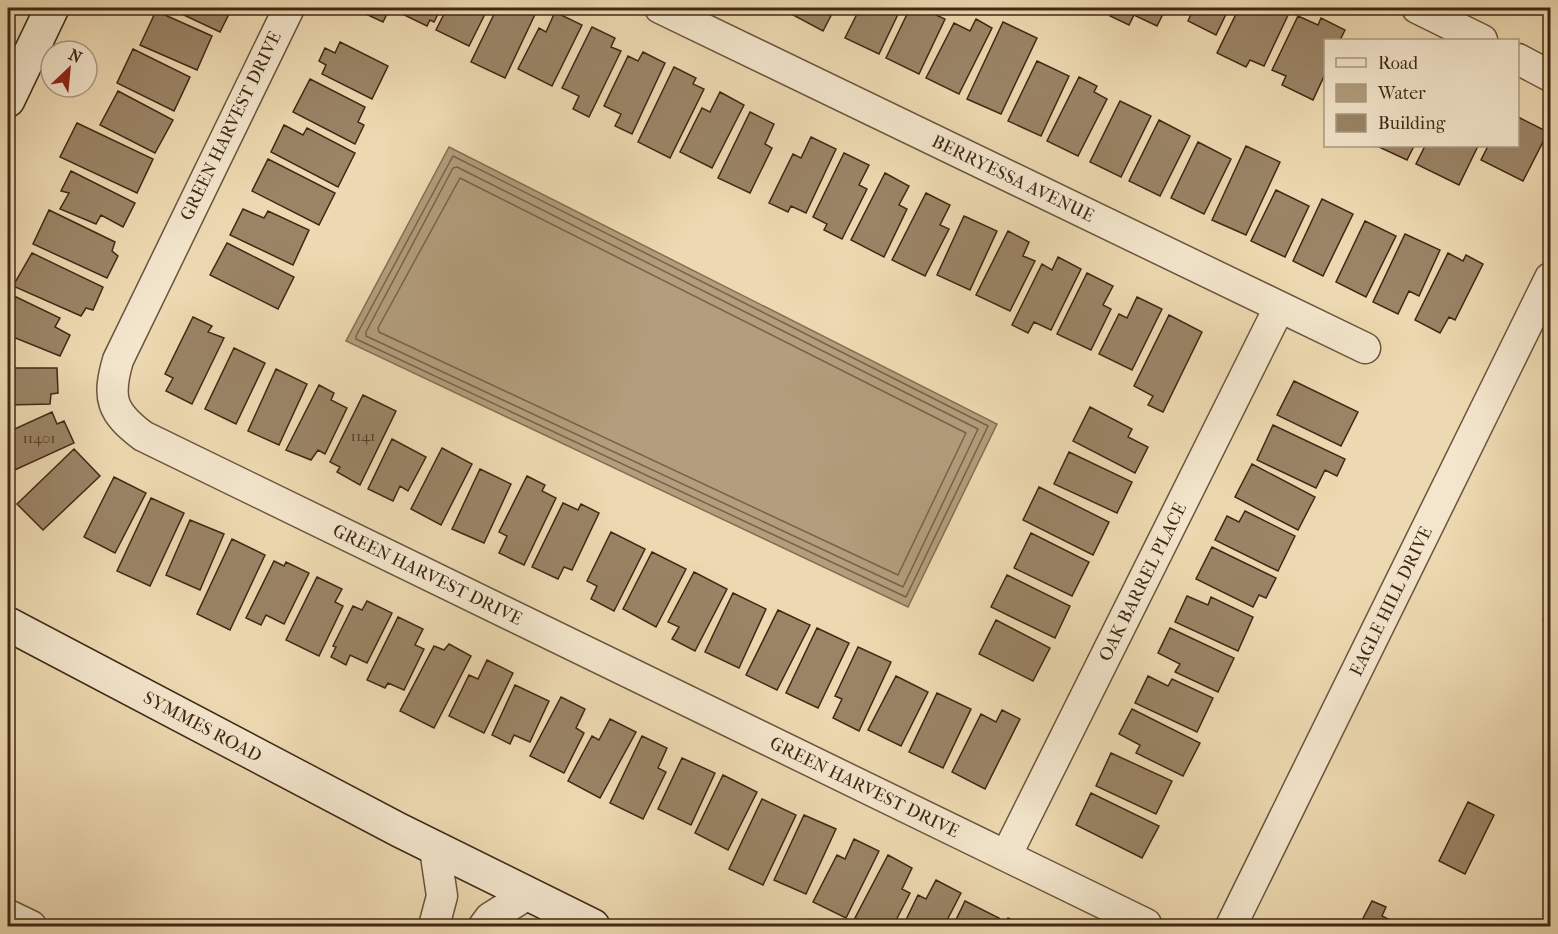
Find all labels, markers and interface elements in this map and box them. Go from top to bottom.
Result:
street label: GREEN HARVEST DRIVE [176,28,286,224]
north arrow [39,39,99,99]
legend [1324,39,1519,147]
text: N [66,45,86,68]
text: Road [1378,53,1418,74]
text: Water [1377,83,1426,104]
text: Building [1378,113,1446,134]
street label: BERRYESSA AVENUE [929,130,1098,226]
house number: 1141 [351,427,375,445]
house number: 11401 [22,429,56,447]
street label: OAK BARREL PLACE [1094,499,1191,664]
street label: GREEN HARVEST DRIVE [330,520,526,629]
street label: EAGLE HILL DRIVE [1345,523,1436,679]
street label: SYMMES ROAD [140,687,265,766]
street label: GREEN HARVEST DRIVE [767,732,963,842]

